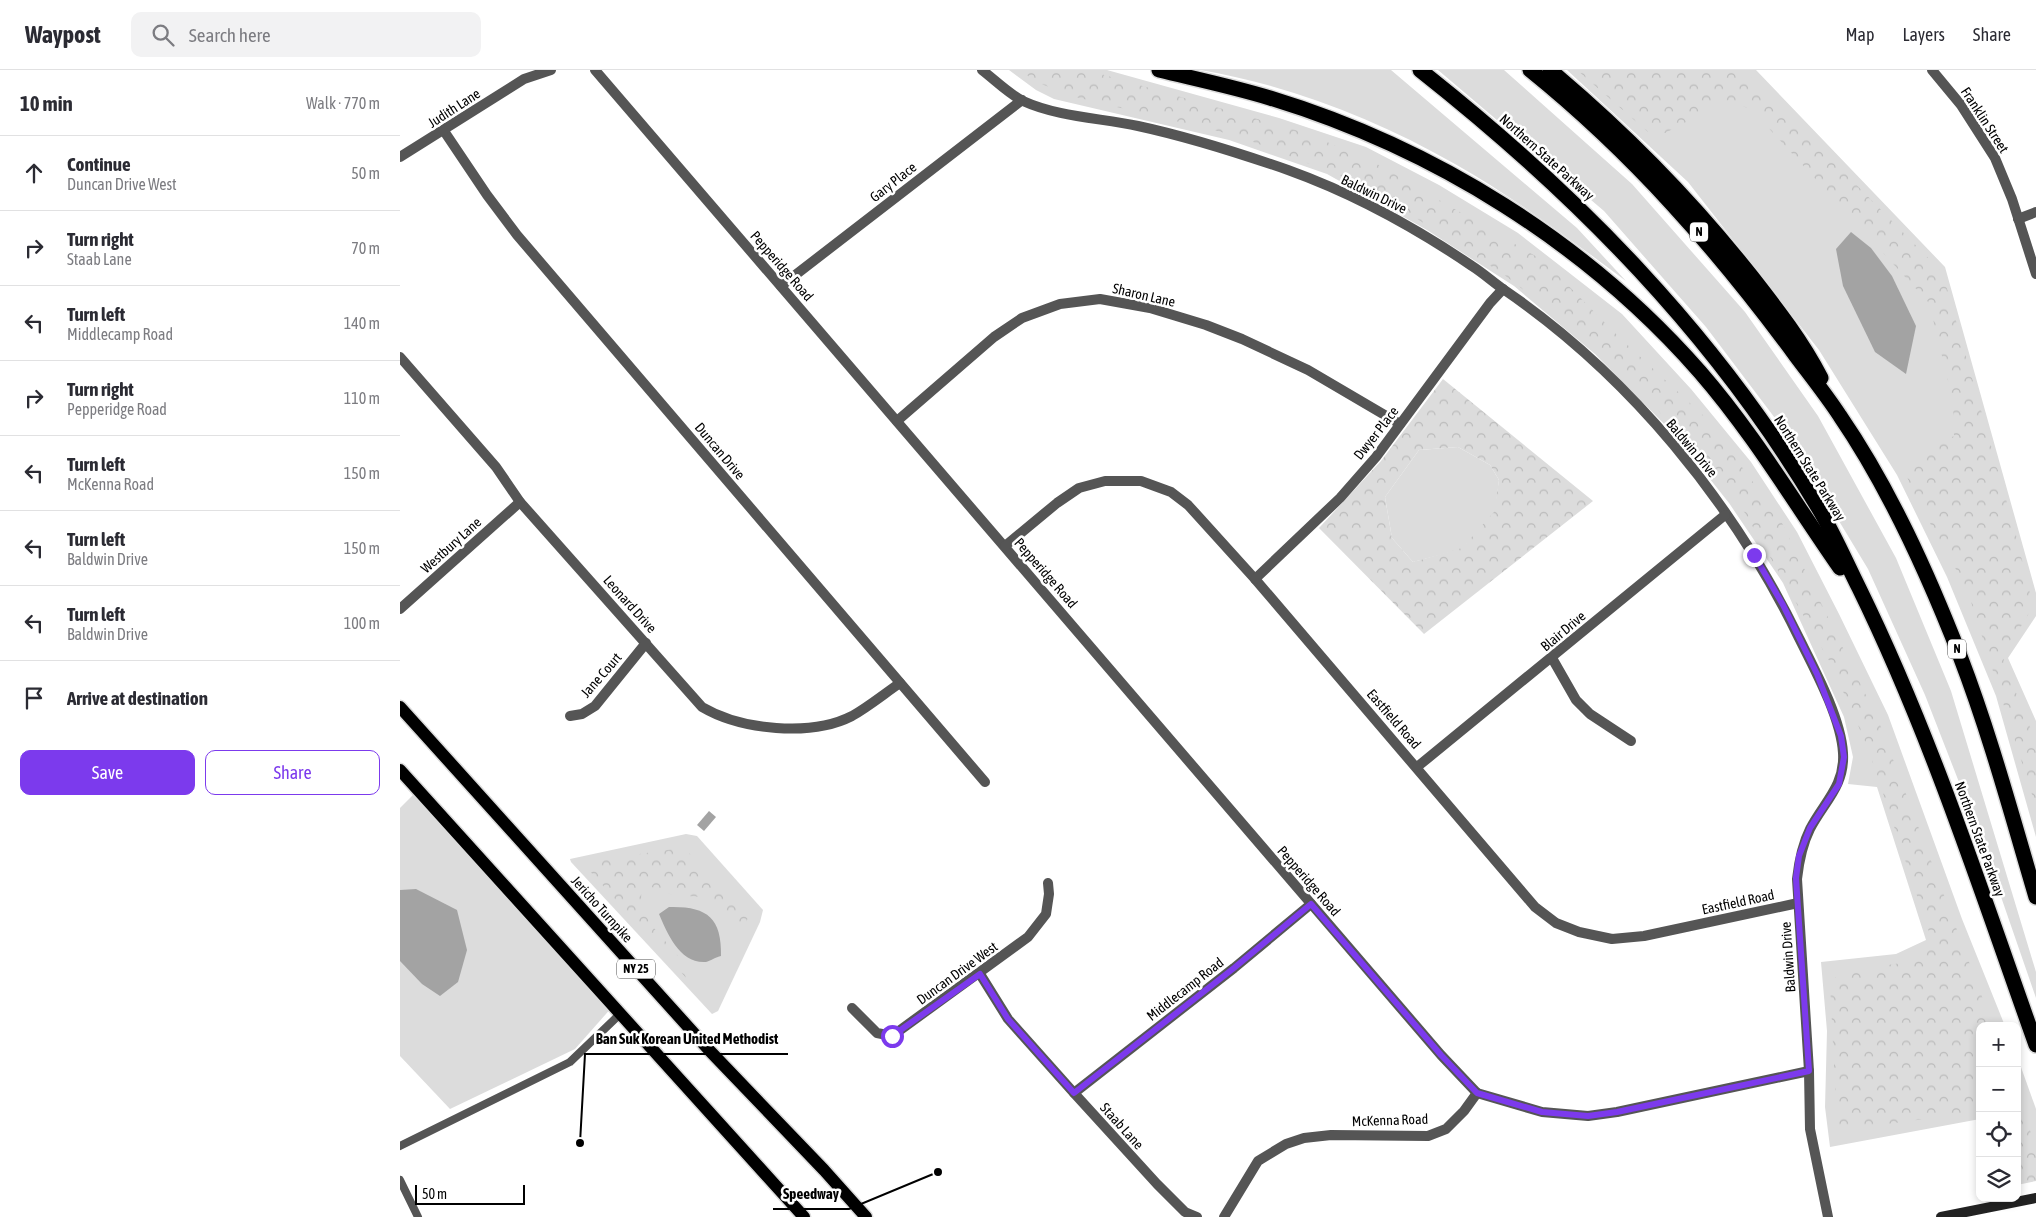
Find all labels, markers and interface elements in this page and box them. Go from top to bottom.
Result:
search box [131,12,481,57]
text: Waypost [25,21,101,48]
icon: search [149,21,177,49]
text: Search here [189,24,271,46]
text: Map [1845,24,1874,45]
text: Layers [1902,24,1945,45]
text: Share [1973,24,2011,45]
street label: Franklin Street [1958,84,2012,156]
street label: Judith Lane [425,85,483,131]
text: 10 min [20,91,73,115]
text: Walk · 770 m [306,94,380,112]
street label: Northern State Parkway [1497,110,1598,204]
text: Continue [67,153,131,175]
icon: ahead [20,159,48,187]
street label: Gary Place [867,159,919,205]
text: 50 m [351,164,380,182]
street label: Baldwin Drive [1339,171,1409,217]
text: Duncan Drive West [67,175,177,193]
road number: N [1690,222,1708,242]
text: Turn right [67,228,134,250]
street label: Pepperidge Road [747,228,817,304]
icon: right [20,234,48,262]
text: 70 m [351,239,380,257]
text: Staab Lane [67,250,132,268]
street label: Sharon Lane [1111,280,1177,310]
text: Turn left [67,303,125,325]
icon: left [20,309,48,337]
text: 140 m [344,314,380,332]
text: Middlecamp Road [67,325,173,343]
text: Turn right [67,378,134,400]
icon: right [20,384,48,412]
text: 110 m [344,389,380,407]
text: Pepperidge Road [67,400,167,418]
street label: Dwyer Place [1350,403,1402,463]
street label: Northern State Parkway [1771,412,1849,524]
street label: Baldwin Drive [1663,416,1721,480]
street label: Duncan Drive [692,419,748,483]
text: Turn left [67,453,125,475]
icon: left [20,459,48,487]
text: 150 m [344,464,380,482]
text: McKenna Road [67,475,154,493]
street label: Westbury Lane [418,514,484,576]
text: Turn left [67,528,125,550]
icon: left [20,534,48,562]
street label: Pepperidge Road [1011,535,1081,611]
text: 150 m [344,539,380,557]
route end [1743,544,1766,567]
text: Baldwin Drive [67,550,148,568]
street label: Leonard Drive [600,572,660,636]
text: Turn left [67,603,125,625]
street label: Blair Drive [1537,608,1589,654]
icon: left [20,609,48,637]
text: 100 m [344,614,380,632]
text: Baldwin Drive [67,625,148,643]
road number: N [1948,640,1966,658]
street label: Jane Court [577,649,625,701]
icon: arrive [20,684,48,712]
street label: Eastfield Road [1364,686,1424,752]
text: Arrive at destination [67,687,208,709]
button: Save [20,750,195,795]
button: Share [205,750,380,795]
street label: Northern State Parkway [1952,779,2008,899]
street label: Pepperidge Road [1274,843,1344,919]
street label: Jericho Turnpike [568,872,636,946]
street label: Eastfield Road [1700,887,1776,917]
street label: Baldwin Drive [1778,921,1798,993]
street label: Duncan Drive West [913,938,1001,1008]
street label: Middlecamp Road [1144,954,1226,1024]
road number: NY 25 [617,960,655,979]
map controls [1976,1022,2021,1202]
button: + [1976,1022,2021,1067]
callout: Ban Suk Korean United Methodist [585,1024,788,1054]
route start [881,1025,904,1048]
text: Ban Suk Korean United Methodist [596,1030,779,1047]
button: − [1976,1067,2021,1112]
street label: Staab Lane [1097,1100,1147,1152]
street label: McKenna Road [1352,1111,1428,1129]
button: locate [1976,1112,2021,1157]
button: layers [1976,1157,2021,1202]
callout: Speedway [773,1179,849,1209]
scale bar [415,1182,525,1205]
text: Speedway [783,1185,840,1202]
text: 50 m [422,1186,447,1202]

